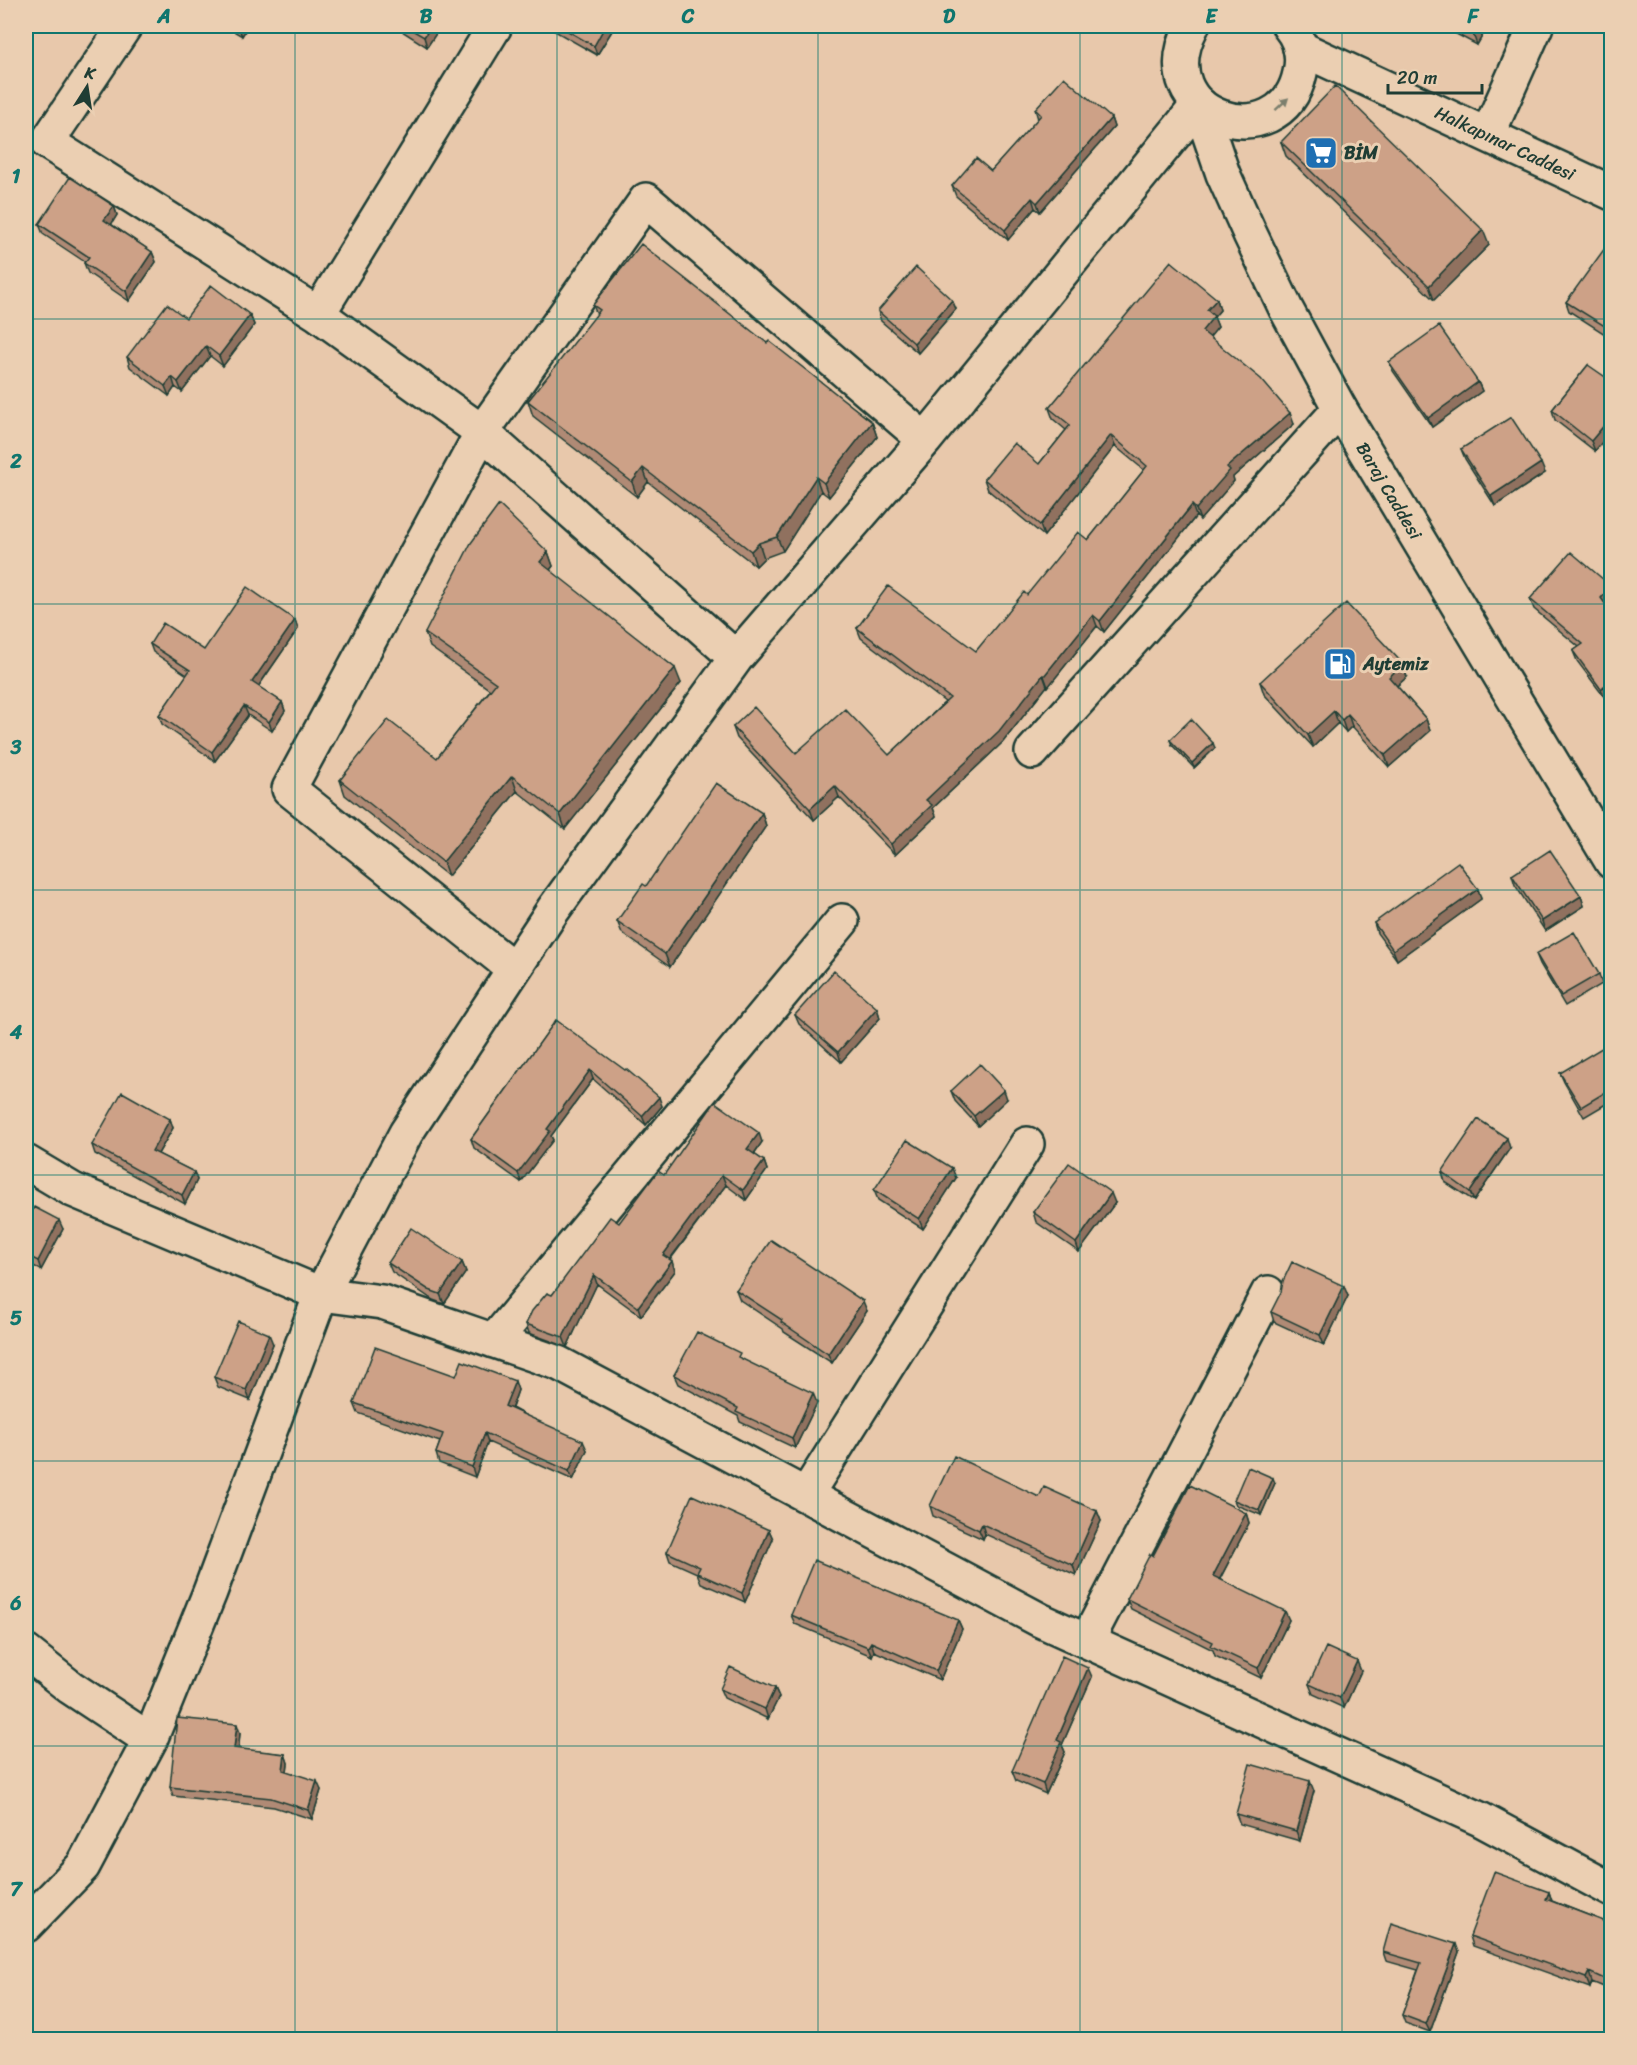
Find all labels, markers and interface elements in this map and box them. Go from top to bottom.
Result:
text: A [156,0,171,34]
text: B [420,0,433,34]
text: C [681,0,695,34]
text: D [943,0,956,34]
text: E [1205,0,1218,34]
text: F [1467,0,1480,34]
north arrow [57,57,117,117]
text: K [81,57,99,88]
scale bar [1388,57,1482,95]
text: 20 m [1397,62,1437,94]
one-way arrow [1275,97,1290,111]
street label: Halkapınar Caddesi [1429,97,1582,190]
supermarket icon: BİM [1303,135,1339,171]
place label: BİM [1344,137,1378,169]
text: 1 [12,159,21,194]
street label: Baraj Caddesi [1347,436,1431,547]
text: 2 [9,444,22,479]
fuel station icon: Aytemiz [1322,646,1358,682]
place label: Aytemiz [1362,648,1430,680]
text: 3 [10,730,22,765]
text: 4 [9,1015,23,1050]
text: 5 [10,1301,22,1336]
text: 6 [9,1586,22,1621]
text: 7 [10,1872,23,1907]

